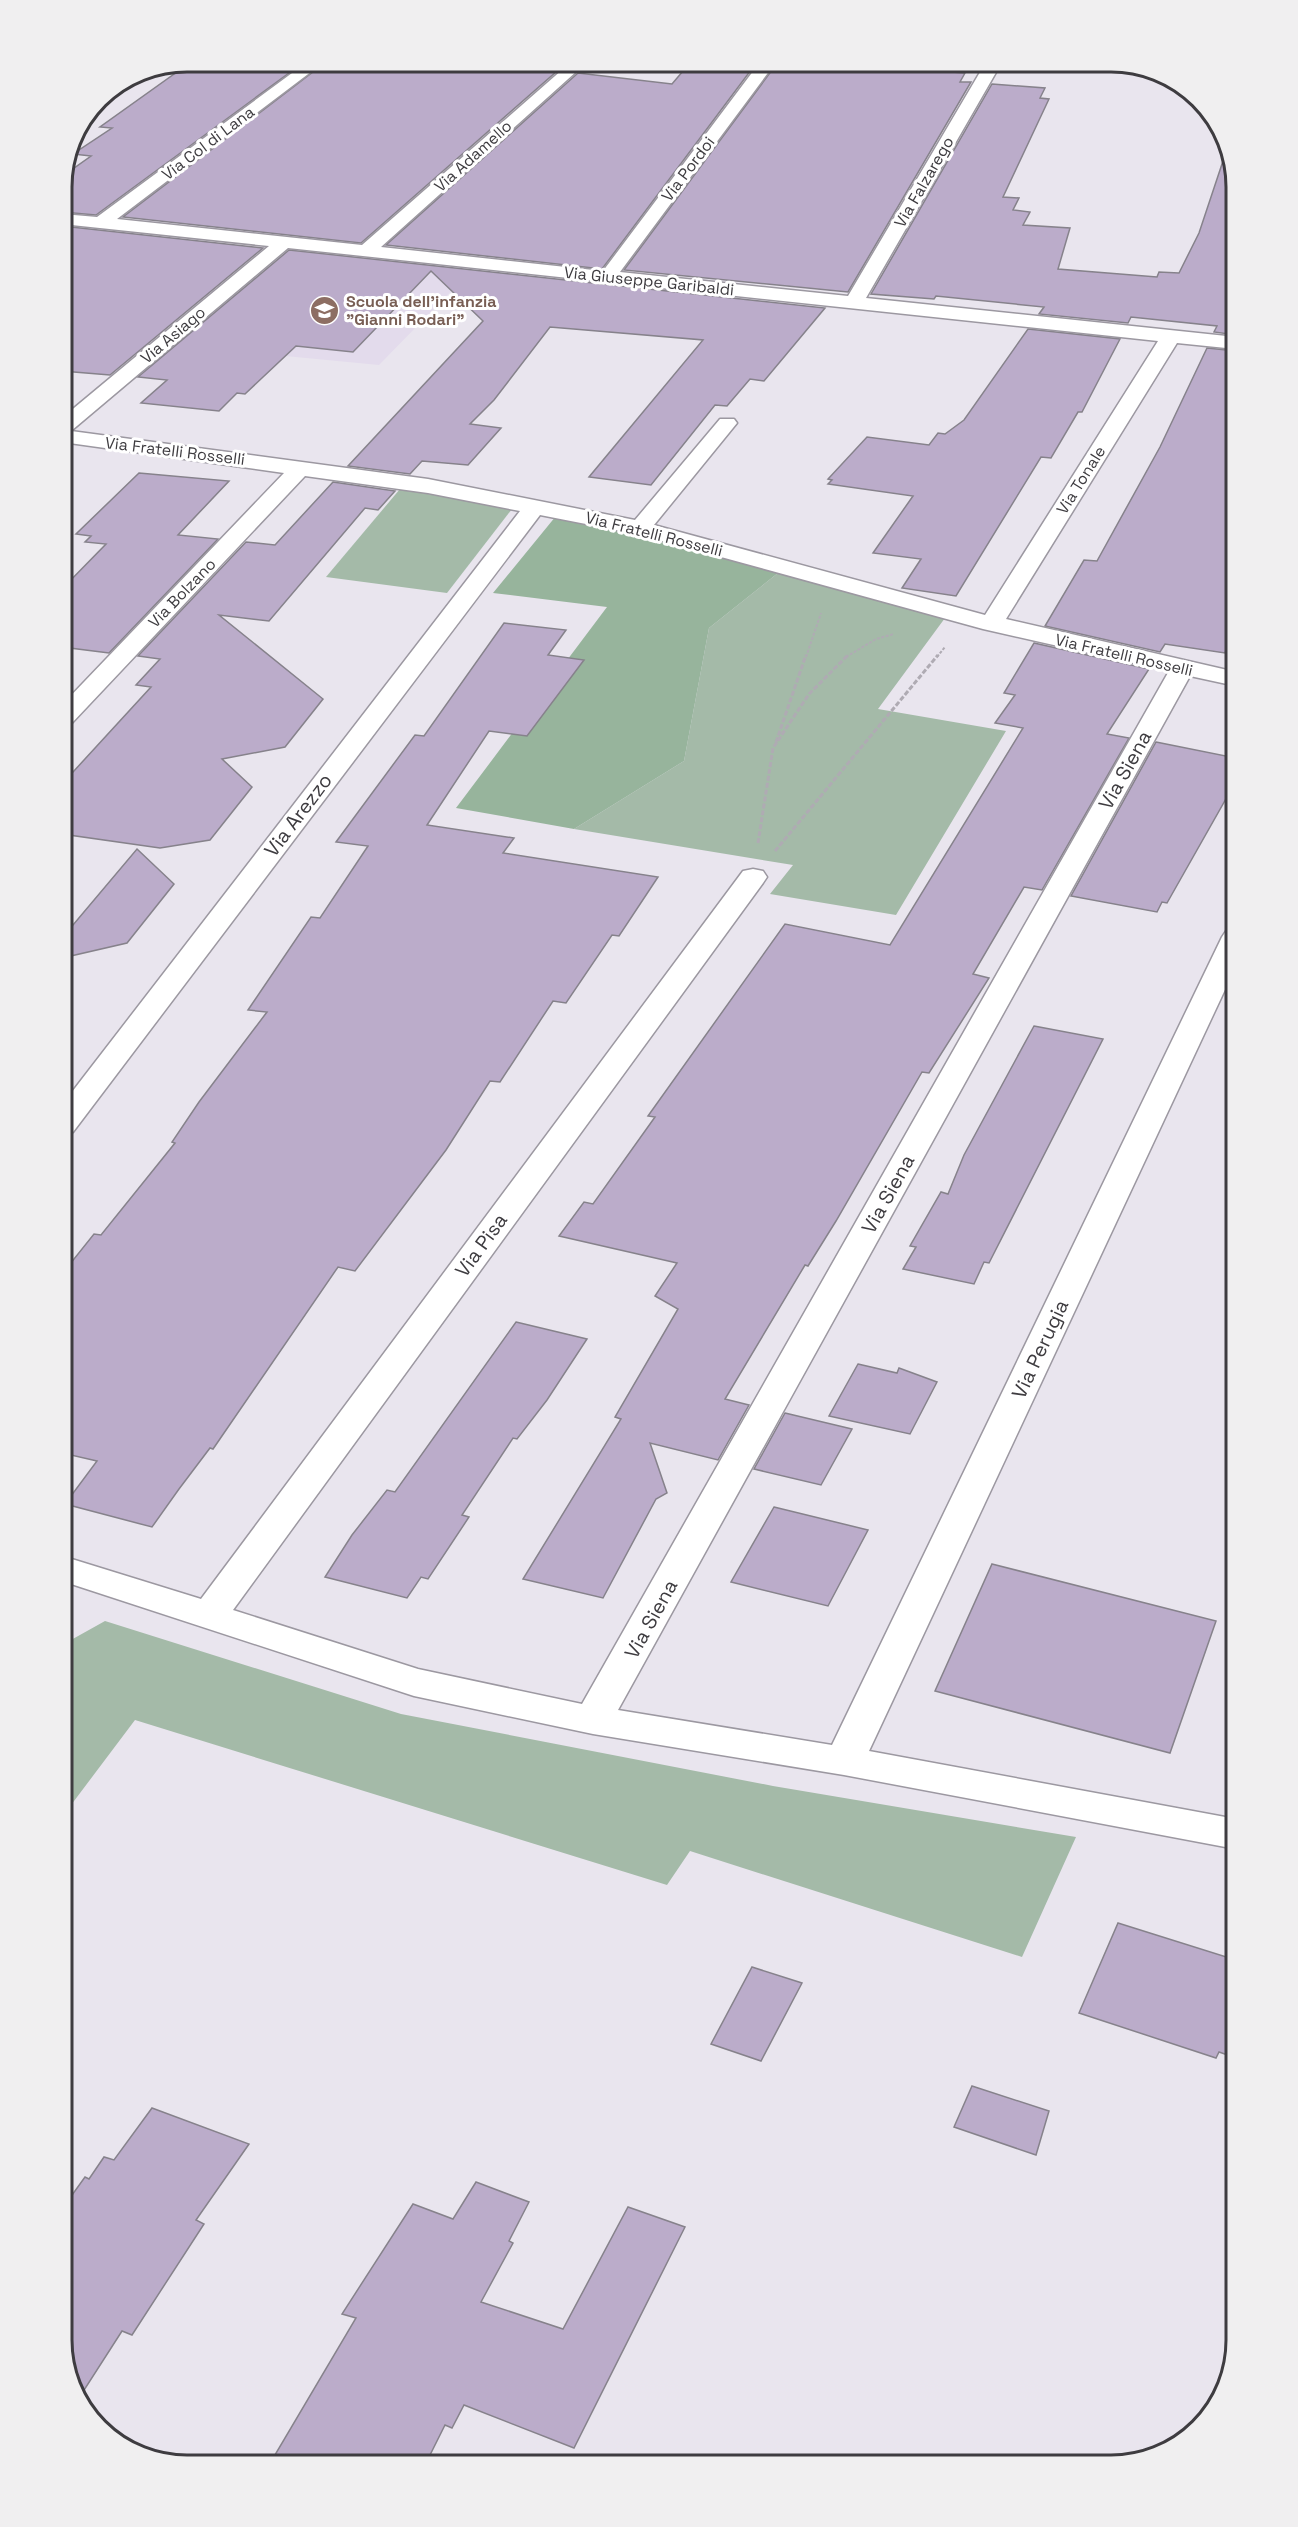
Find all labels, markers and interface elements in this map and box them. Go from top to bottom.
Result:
street label: Via Col di Lana [158,101,258,185]
street label: Via Adamello [430,116,516,196]
street label: Via Pordoi [657,132,719,206]
street label: Via Falzarego [889,133,959,231]
street label: Via Giuseppe Garibaldi [563,262,735,300]
place label: Scuola dell'infanzia "Gianni Rodari" [346,291,497,330]
school or university icon: Scuola dell'infanzia "Gianni Rodari" [309,294,341,326]
street label: Via Asiago [136,302,210,368]
street label: Via Fratelli Rosselli [104,432,246,470]
street label: Via Tonale [1052,442,1110,518]
street label: Via Fratelli Rosselli [583,507,725,561]
street label: Via Bolzano [144,554,220,632]
street label: Via Fratelli Rosselli [1053,629,1195,681]
street label: Via Siena [1093,726,1157,814]
street label: Via Arezzo [258,768,338,862]
street label: Via Siena [856,1150,920,1238]
street label: Via Pisa [449,1208,513,1282]
street label: Via Perugia [1006,1295,1074,1403]
street label: Via Siena [619,1575,683,1663]

